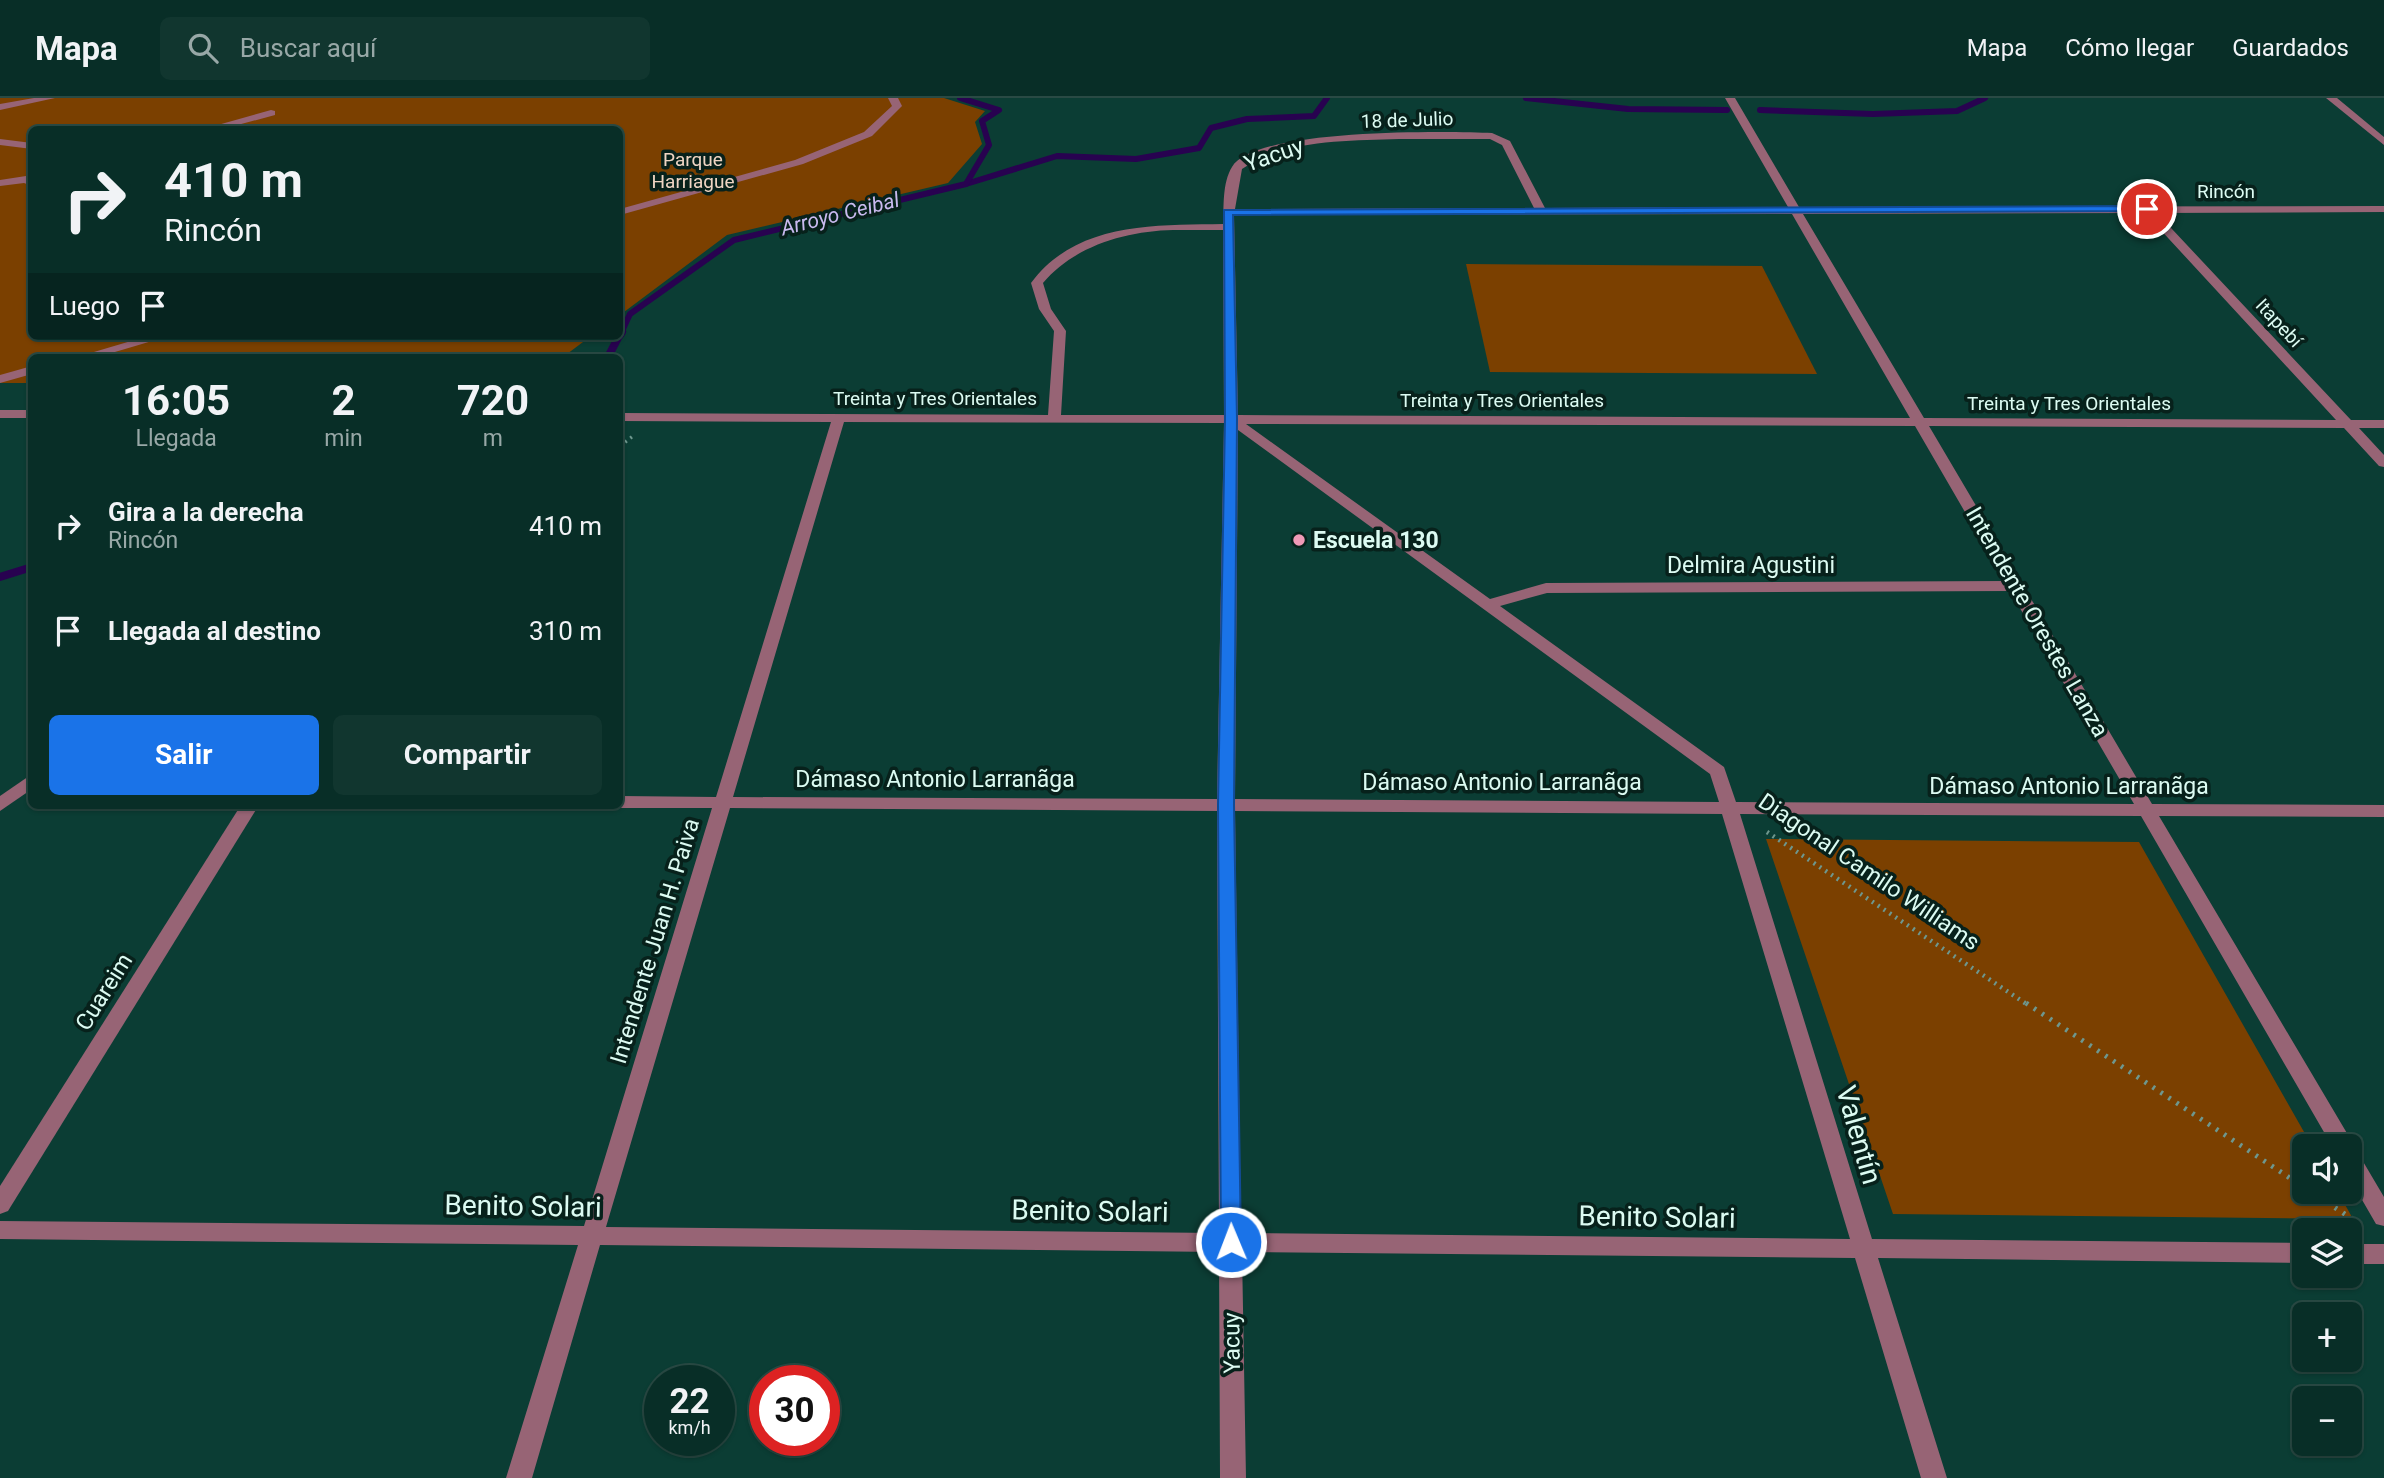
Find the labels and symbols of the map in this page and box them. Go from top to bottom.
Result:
street label: 18 de Julio [1360,107,1454,133]
street label: Yacuy [1241,132,1307,178]
park label: Parque Harriague [652,148,734,193]
pin [2117,179,2177,239]
street label: Rincón [2197,180,2255,203]
water label: Arroyo Ceibal [777,187,903,241]
street label: Itapebí [2251,294,2308,353]
street label: Treinta y Tres Orientales [833,387,1037,410]
street label: Treinta y Tres Orientales [1400,389,1604,412]
street label: Treinta y Tres Orientales [1967,392,2171,415]
street label: Intendente Orestes Lanza [1960,502,2114,742]
place label: Escuela 130 [1313,527,1439,554]
marker: Escuela 130 [1291,532,1307,548]
street label: Delmira Agustini [1667,552,1835,579]
street label: Dámaso Antonio Larranãga [795,766,1075,793]
street label: Dámaso Antonio Larranãga [1362,769,1642,796]
street label: Dámaso Antonio Larranãga [1929,773,2209,800]
street label: Diagonal Camilo Williams [1753,788,1985,956]
street label: Intendente Juan H. Paiva [605,815,705,1067]
street label: Cuareim [70,949,138,1035]
street label: Valentín [1829,1082,1889,1188]
street label: Benito Solari [444,1188,602,1224]
street label: Benito Solari [1011,1193,1169,1229]
street label: Benito Solari [1578,1199,1736,1235]
position arrow [1194,1205,1268,1279]
street label: Yacuy [1218,1312,1246,1374]
speed limit sign: 30 [749,1365,840,1456]

